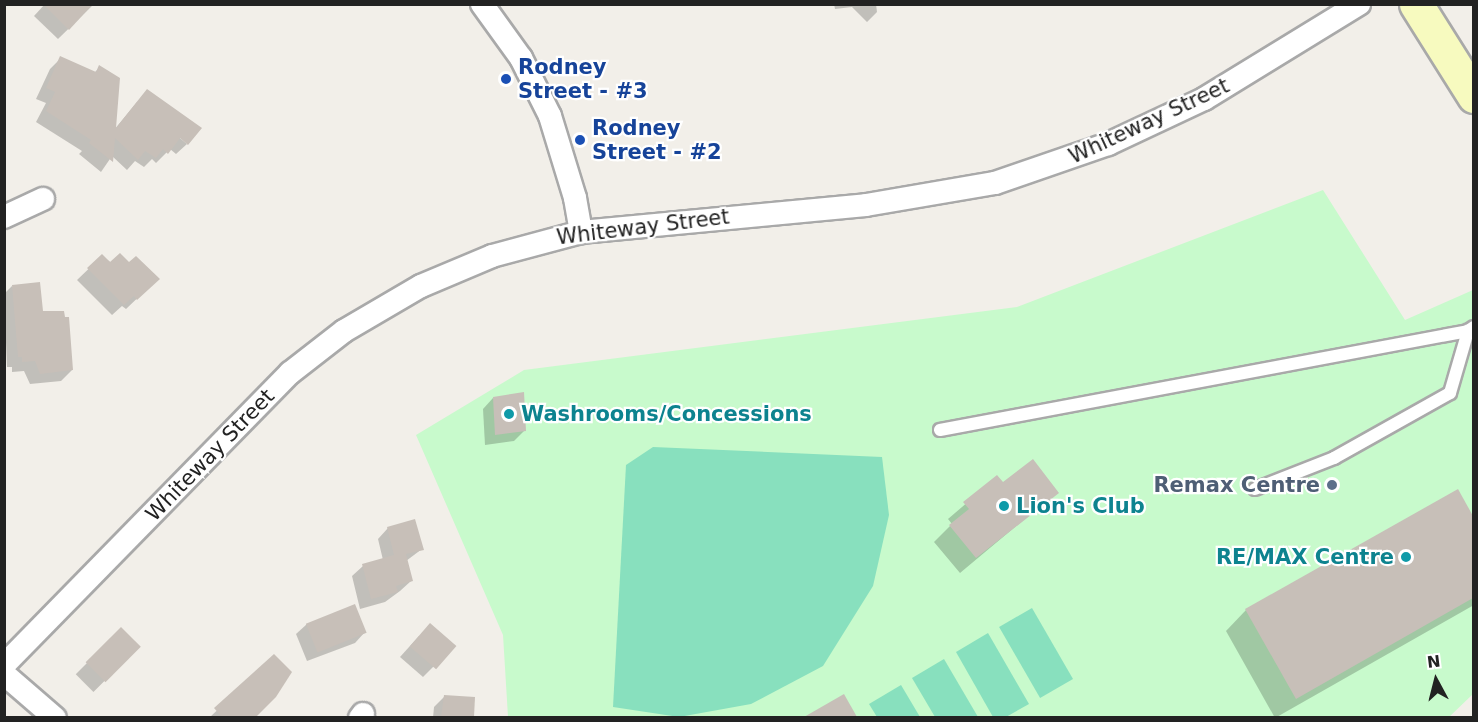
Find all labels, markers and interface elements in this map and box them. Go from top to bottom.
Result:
place label: Rodney Street - #3 [518,54,648,104]
marker: Rodney Street - #3 [499,72,513,86]
street label: Whiteway Street [1065,73,1233,169]
place label: Rodney Street - #2 [592,115,722,165]
marker: Rodney Street - #2 [573,133,587,147]
street label: Whiteway Street [555,204,731,250]
street label: Whiteway Street [140,384,280,526]
place label: Washrooms/Concessions [521,401,812,427]
marker: Washrooms/Concessions [502,407,516,421]
place label: Remax Centre [1153,472,1320,498]
marker: Remax Centre [1325,478,1339,492]
place label: Lion's Club [1016,493,1145,519]
marker: Lion's Club [997,499,1011,513]
place label: RE/MAX Centre [1216,544,1394,570]
marker: RE/MAX Centre [1399,550,1413,564]
north arrow [1406,650,1466,710]
text: N [1426,651,1442,672]

